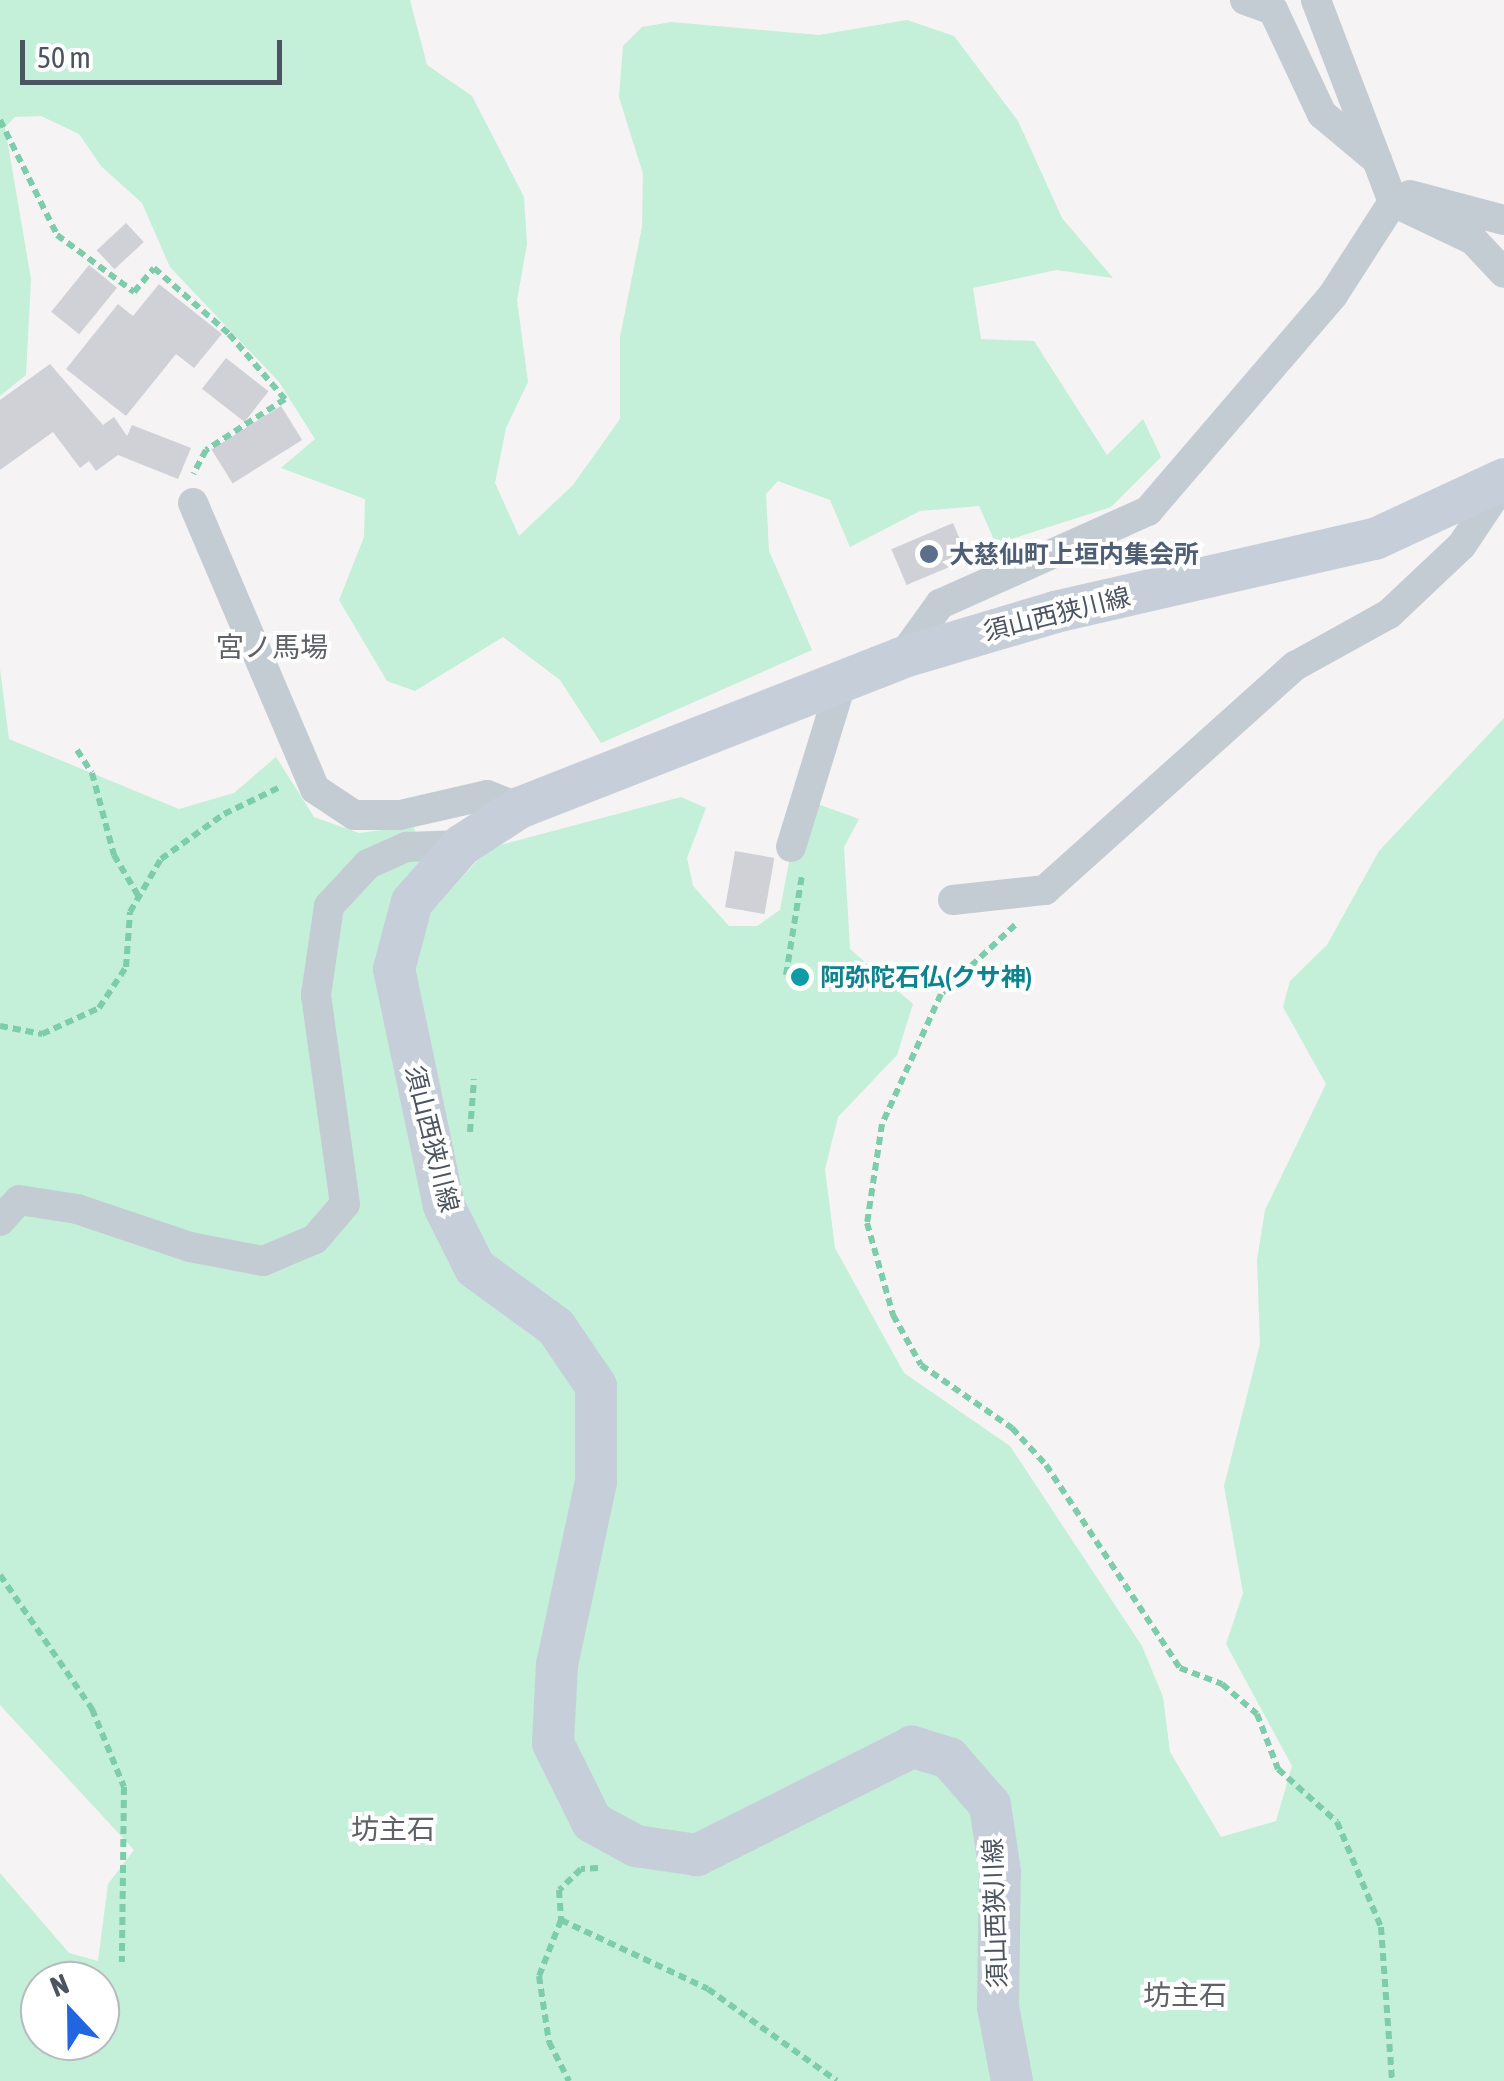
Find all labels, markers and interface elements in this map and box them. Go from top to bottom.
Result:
scale bar [25,20,288,82]
text: 50 m [37,40,91,74]
place label: 大慈仙町上垣内集会所 [949,539,1199,569]
marker: 大慈仙町上垣内集会所 [918,543,940,565]
street label: 須山西狭川線 [981,581,1133,647]
district label: 宮ノ馬場 [216,630,328,664]
place label: 阿弥陀石仏(クサ神) [820,962,1032,992]
marker: 阿弥陀石仏(クサ神) [789,966,811,988]
street label: 須山西狭川線 [399,1063,465,1215]
district label: 坊主石 [351,1812,435,1846]
street label: 須山西狭川線 [977,1838,1013,1988]
north arrow [20,1961,120,2061]
text: N [46,1967,73,2003]
district label: 坊主石 [1143,1978,1227,2012]

